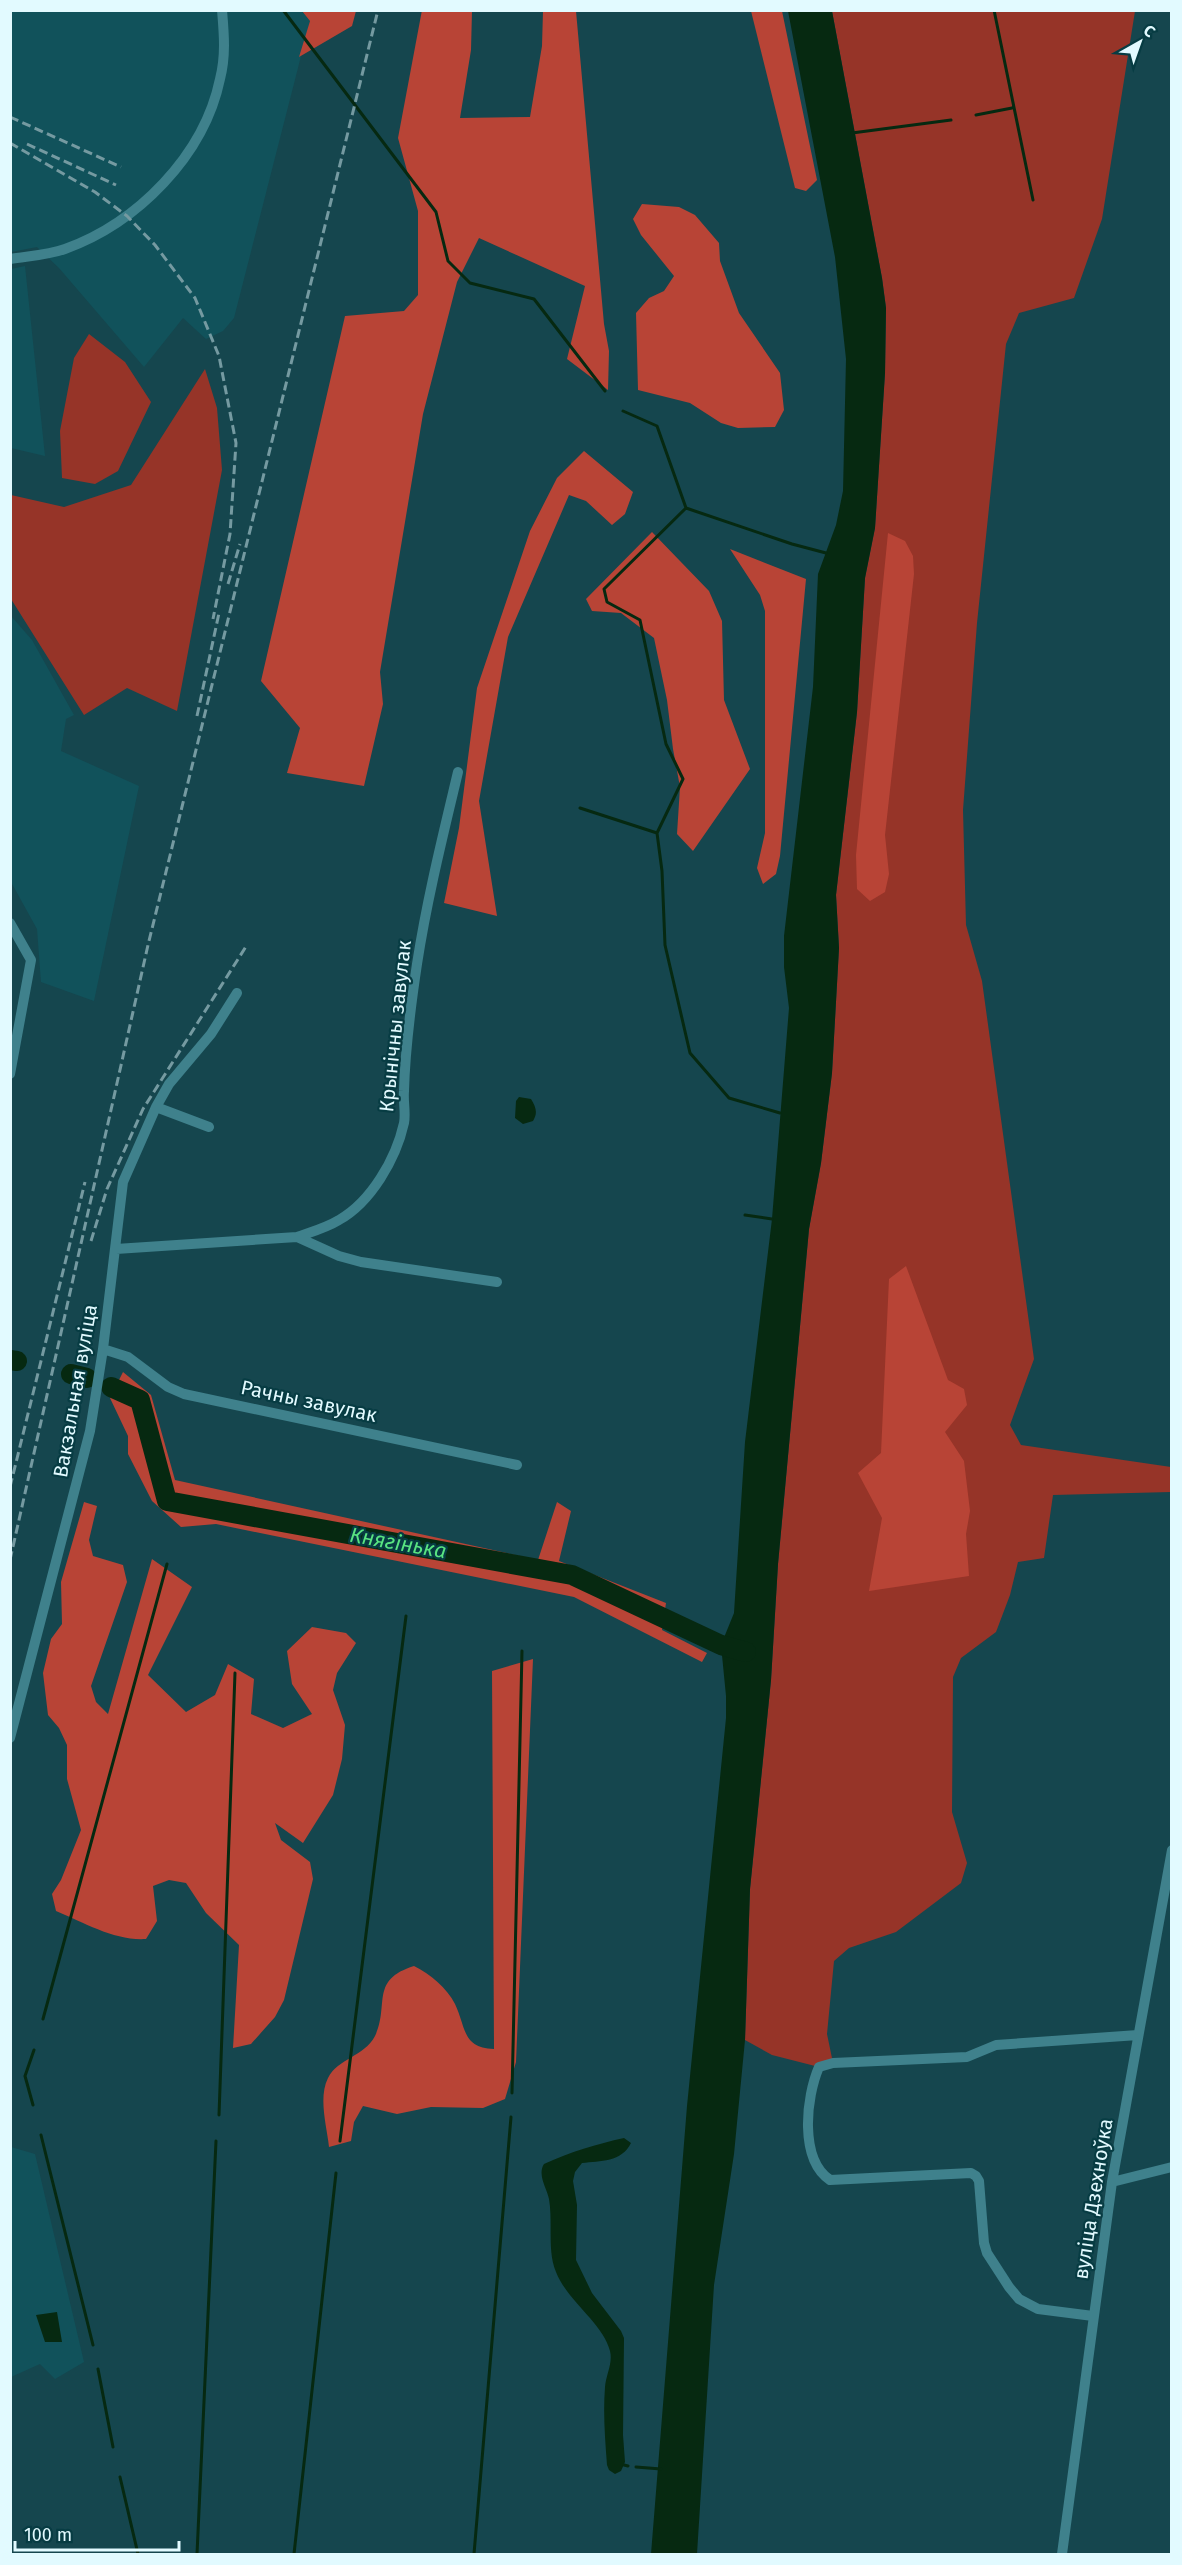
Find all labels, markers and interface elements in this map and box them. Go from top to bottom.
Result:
north arrow [1110,12,1170,72]
text: С [1140,21,1160,42]
street label: Крынічны завулак [374,938,416,1113]
street label: Вакзальная вуліца [48,1303,102,1479]
street label: Рачны завулак [239,1375,380,1427]
water label: Княгінька [348,1522,448,1564]
street label: вуліца Дзехноўка [1068,2117,1118,2281]
scale bar [15,2514,178,2552]
text: 100 m [24,2524,72,2546]

